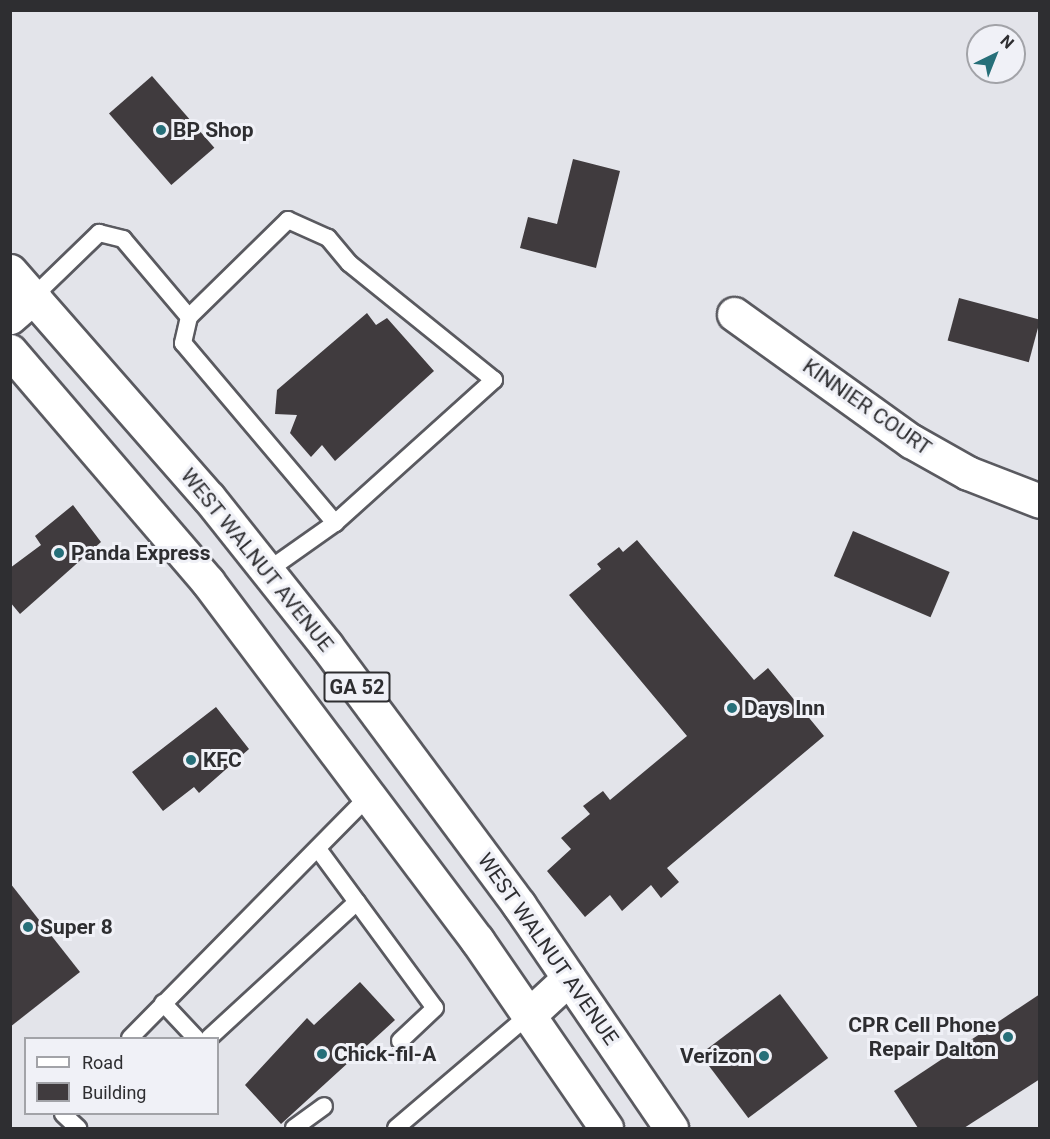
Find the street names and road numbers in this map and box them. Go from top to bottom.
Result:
street label: KINNIER COURT [798,353,936,461]
street label: WEST WALNUT AVENUE [175,463,339,657]
road number: GA 52 [322,670,392,704]
street label: WEST WALNUT AVENUE [472,848,624,1050]

